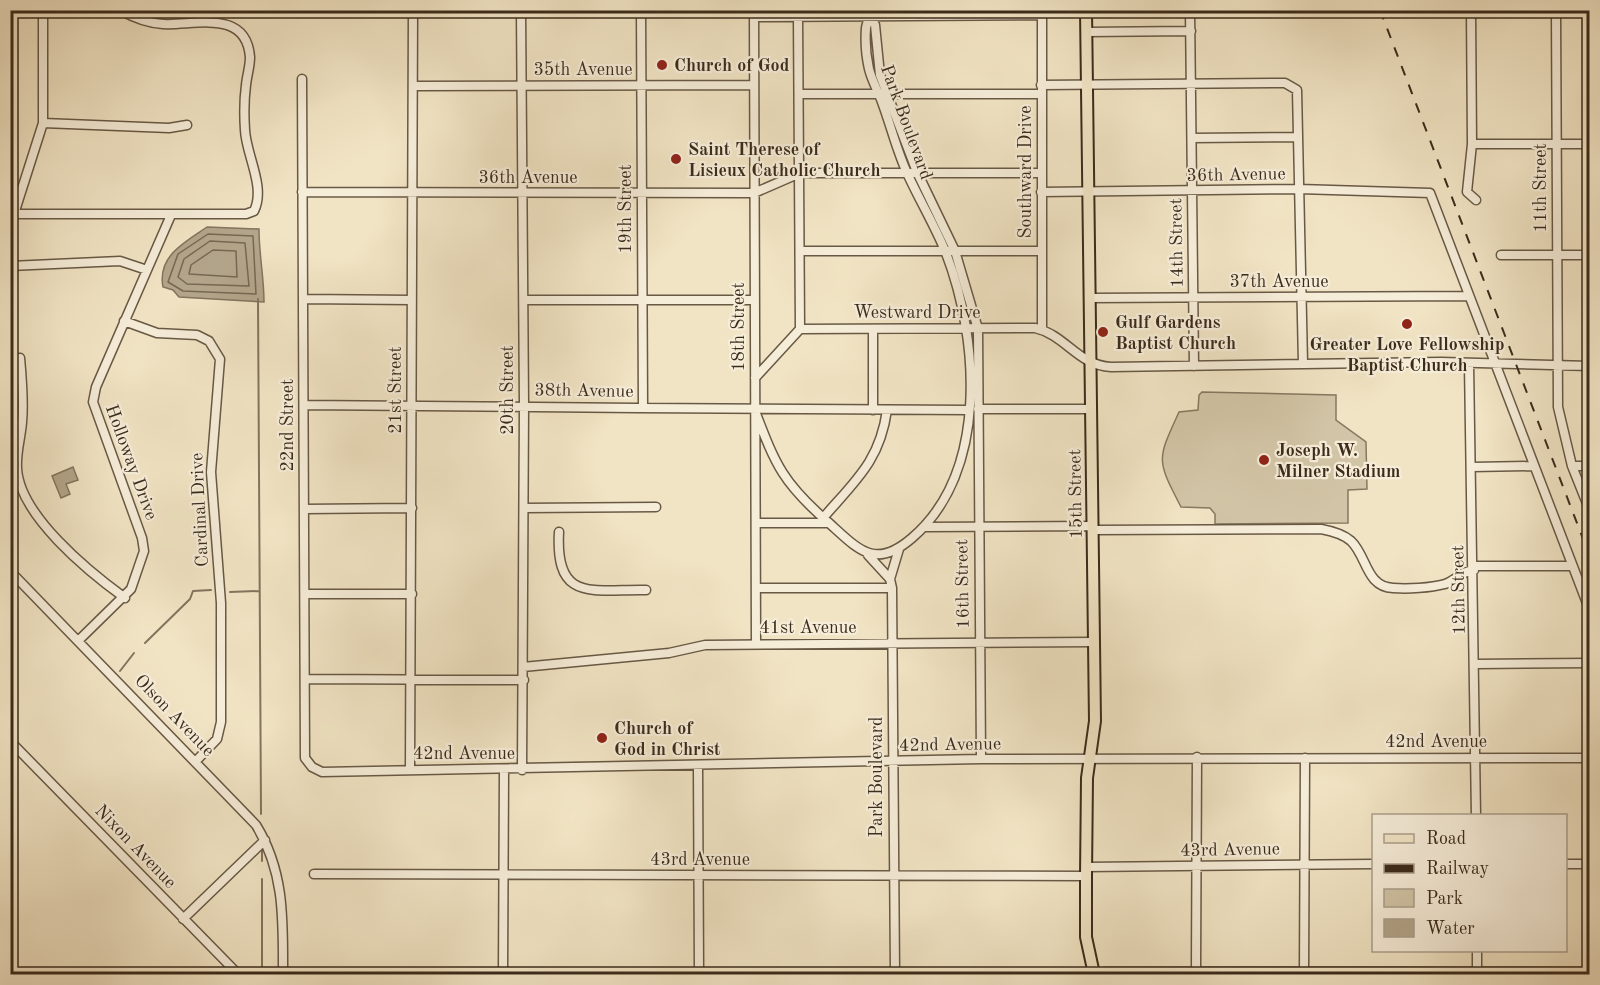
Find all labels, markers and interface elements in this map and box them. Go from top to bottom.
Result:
place label: Church of God [674,57,790,75]
marker: Church of God [655,58,669,72]
street label: 35th Avenue [533,61,633,79]
street label: Park Boulevard [877,62,935,182]
street label: Southward Drive [1017,105,1035,239]
place label: Saint Therese of Lisieux Catholic Church [688,141,881,180]
street label: 11th Street [1532,143,1550,233]
marker: Saint Therese of Lisieux Catholic Church [669,152,683,166]
street label: 19th Street [617,164,635,254]
street label: 36th Avenue [1186,165,1286,185]
street label: 36th Avenue [478,169,578,187]
street label: 14th Street [1167,198,1187,288]
street label: 37th Avenue [1229,273,1329,291]
street label: 18th Street [730,282,748,372]
street label: Westward Drive [853,304,981,322]
place label: Gulf Gardens Baptist Church [1115,314,1236,353]
marker: Greater Love Fellowship Baptist Church [1400,317,1414,331]
marker: Gulf Gardens Baptist Church [1096,325,1110,339]
place label: Greater Love Fellowship Baptist Church [1310,336,1504,375]
street label: 20th Street [499,345,517,435]
street label: 21st Street [387,346,405,434]
street label: 22nd Street [279,379,297,471]
street label: 38th Avenue [534,381,634,401]
street label: Holloway Drive [102,402,160,522]
place label: Joseph W. Milner Stadium [1276,442,1400,481]
street label: 15th Street [1066,449,1086,539]
street label: Cardinal Drive [188,452,212,568]
marker: Joseph W. Milner Stadium [1257,453,1271,467]
street label: 16th Street [953,539,973,629]
street label: 12th Street [1449,545,1469,635]
street label: 41st Avenue [759,619,857,637]
street label: Olson Avenue [131,671,218,760]
street label: Park Boulevard [868,717,886,837]
place label: Church of God in Christ [614,720,721,759]
marker: Church of God in Christ [595,731,609,745]
street label: 42nd Avenue [1385,733,1487,751]
street label: 42nd Avenue [899,735,1001,755]
street label: 42nd Avenue [413,745,515,763]
street label: Nixon Avenue [91,801,179,892]
legend [1372,814,1567,952]
text: Road [1426,830,1466,848]
street label: 43rd Avenue [1180,840,1280,860]
street label: 43rd Avenue [650,851,750,869]
text: Railway [1426,860,1489,878]
text: Park [1426,890,1463,908]
text: Water [1426,920,1475,938]

